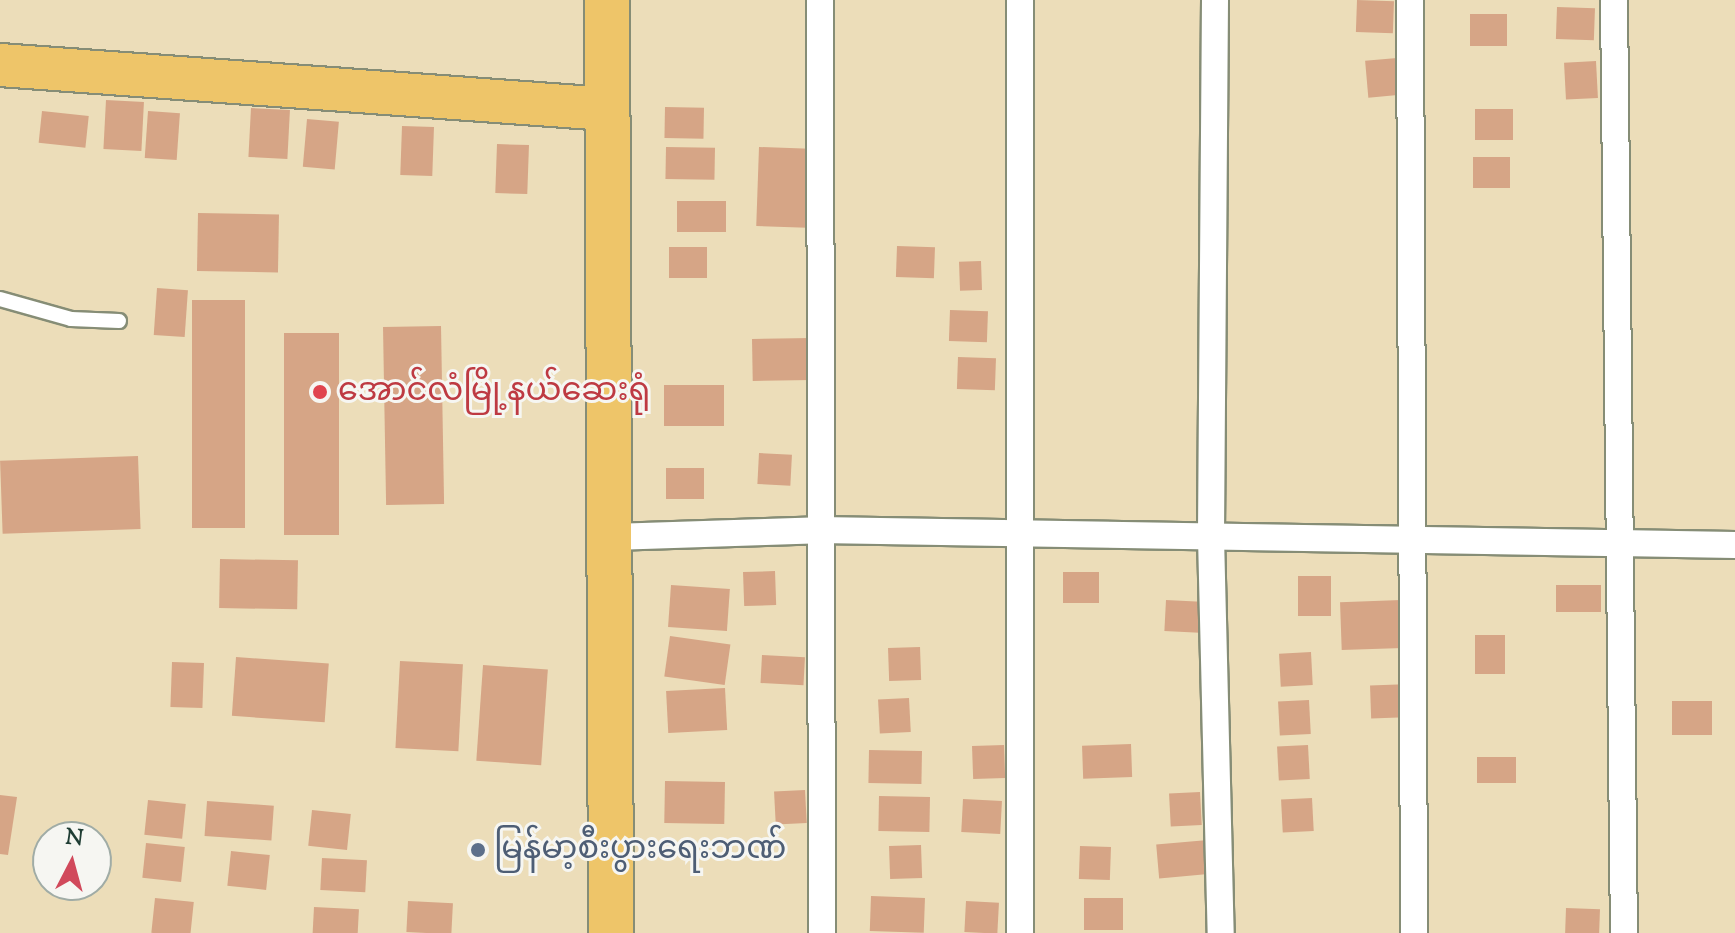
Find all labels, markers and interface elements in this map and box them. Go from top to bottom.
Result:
place label: ‌အောင်လံမြို့နယ်ဆေးရုံ [338,373,650,411]
marker: ‌အောင်လံမြို့နယ်ဆေးရုံ [309,381,331,403]
north arrow [32,821,112,901]
text: N [64,822,85,856]
place label: မြန်မာ့စီးပွားရေးဘဏ် [494,831,786,869]
marker: မြန်မာ့စီးပွားရေးဘဏ် [469,841,487,859]

